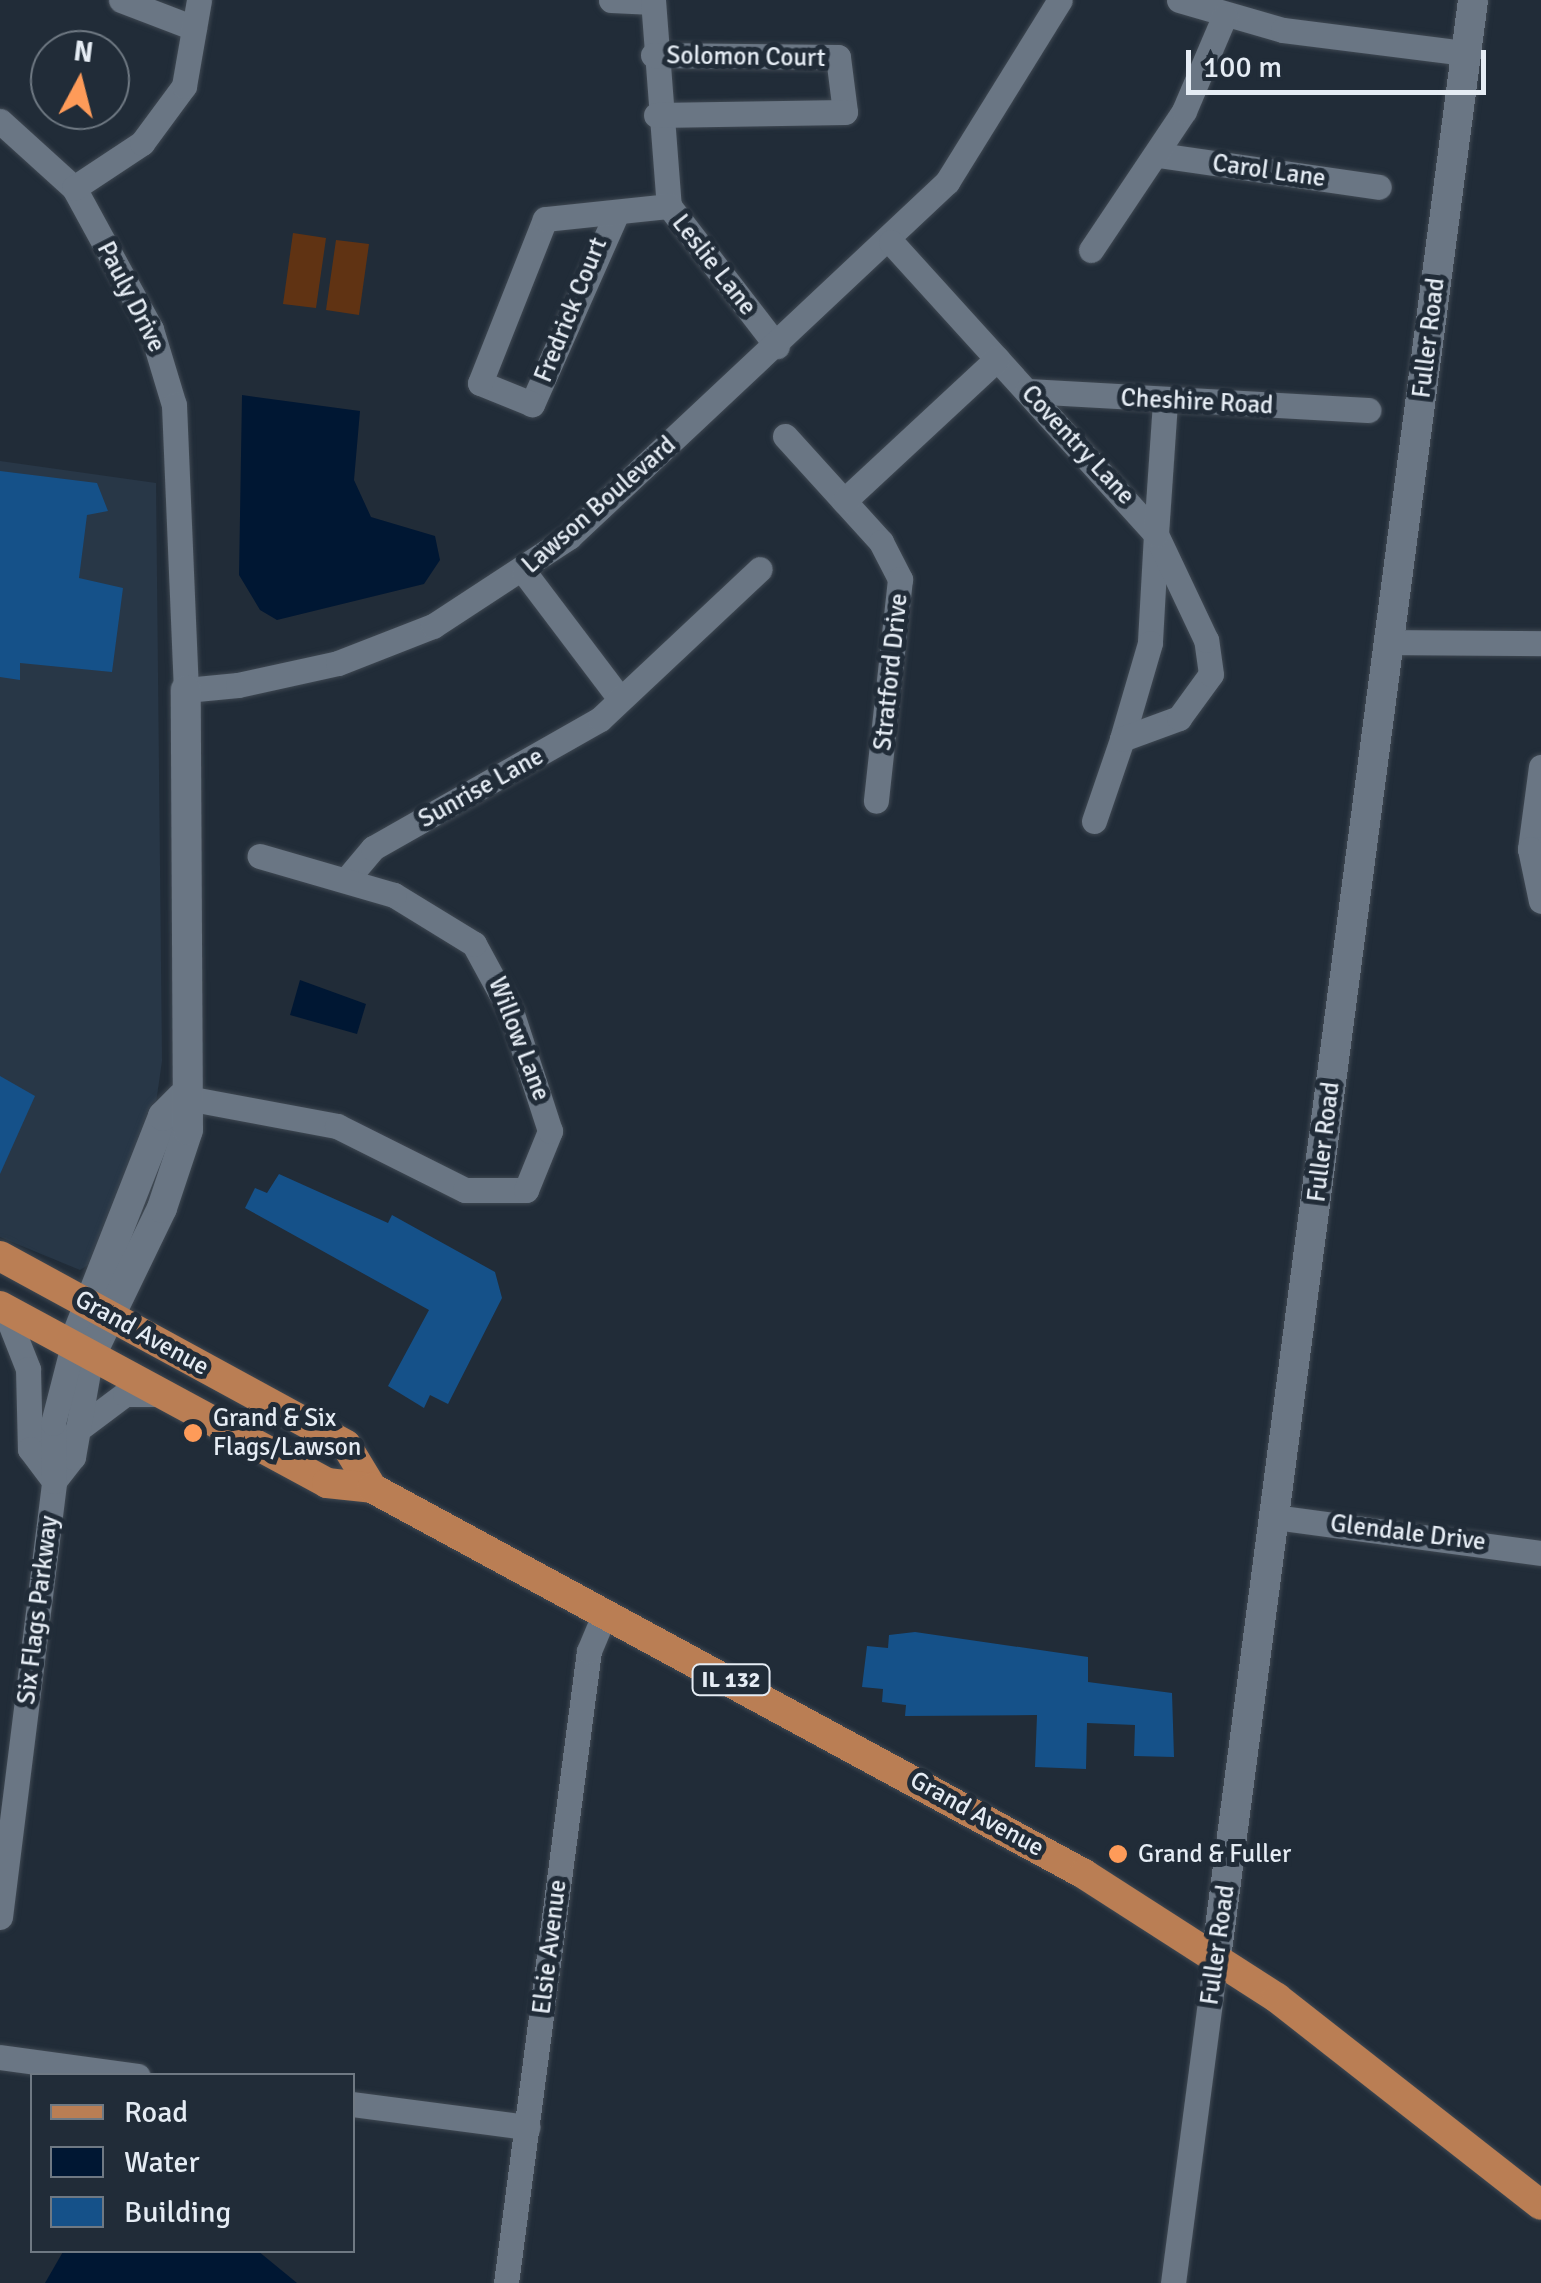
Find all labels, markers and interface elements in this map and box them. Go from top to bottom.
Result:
north arrow [30,30,130,130]
scale bar [1191,30,1491,92]
text: N [72,34,95,70]
street label: Solomon Court [666,41,826,73]
text: 100 m [1203,49,1282,86]
street label: Carol Lane [1211,148,1327,194]
street label: Leslie Lane [665,209,763,321]
street label: Fredrick Court [528,233,614,387]
street label: Pauly Drive [90,237,172,357]
street label: Fuller Road [1407,276,1451,400]
street label: Coventry Lane [1015,379,1141,511]
street label: Cheshire Road [1120,383,1274,421]
street label: Lawson Boulevard [516,430,682,580]
street label: Stratford Drive [868,592,914,752]
street label: Sunrise Lane [413,741,549,835]
street label: Willow Lane [482,973,556,1105]
street label: Fuller Road [1302,1080,1346,1204]
street label: Grand Avenue [70,1284,214,1382]
place label: Grand & Six Flags/Lawson [213,1404,362,1463]
marker: Grand & Six Flags/Lawson [182,1422,204,1444]
street label: Glendale Drive [1329,1509,1487,1557]
street label: Six Flags Parkway [12,1514,64,1706]
road number: IL 132 [691,1663,771,1697]
street label: Grand Avenue [905,1765,1049,1863]
place label: Grand & Fuller [1138,1839,1291,1869]
marker: Grand & Fuller [1107,1843,1129,1865]
street label: Elsie Avenue [527,1878,573,2016]
street label: Fuller Road [1195,1883,1241,2007]
legend [30,2073,355,2253]
text: Road [124,2094,188,2131]
text: Water [124,2144,200,2181]
text: Building [124,2194,231,2231]

